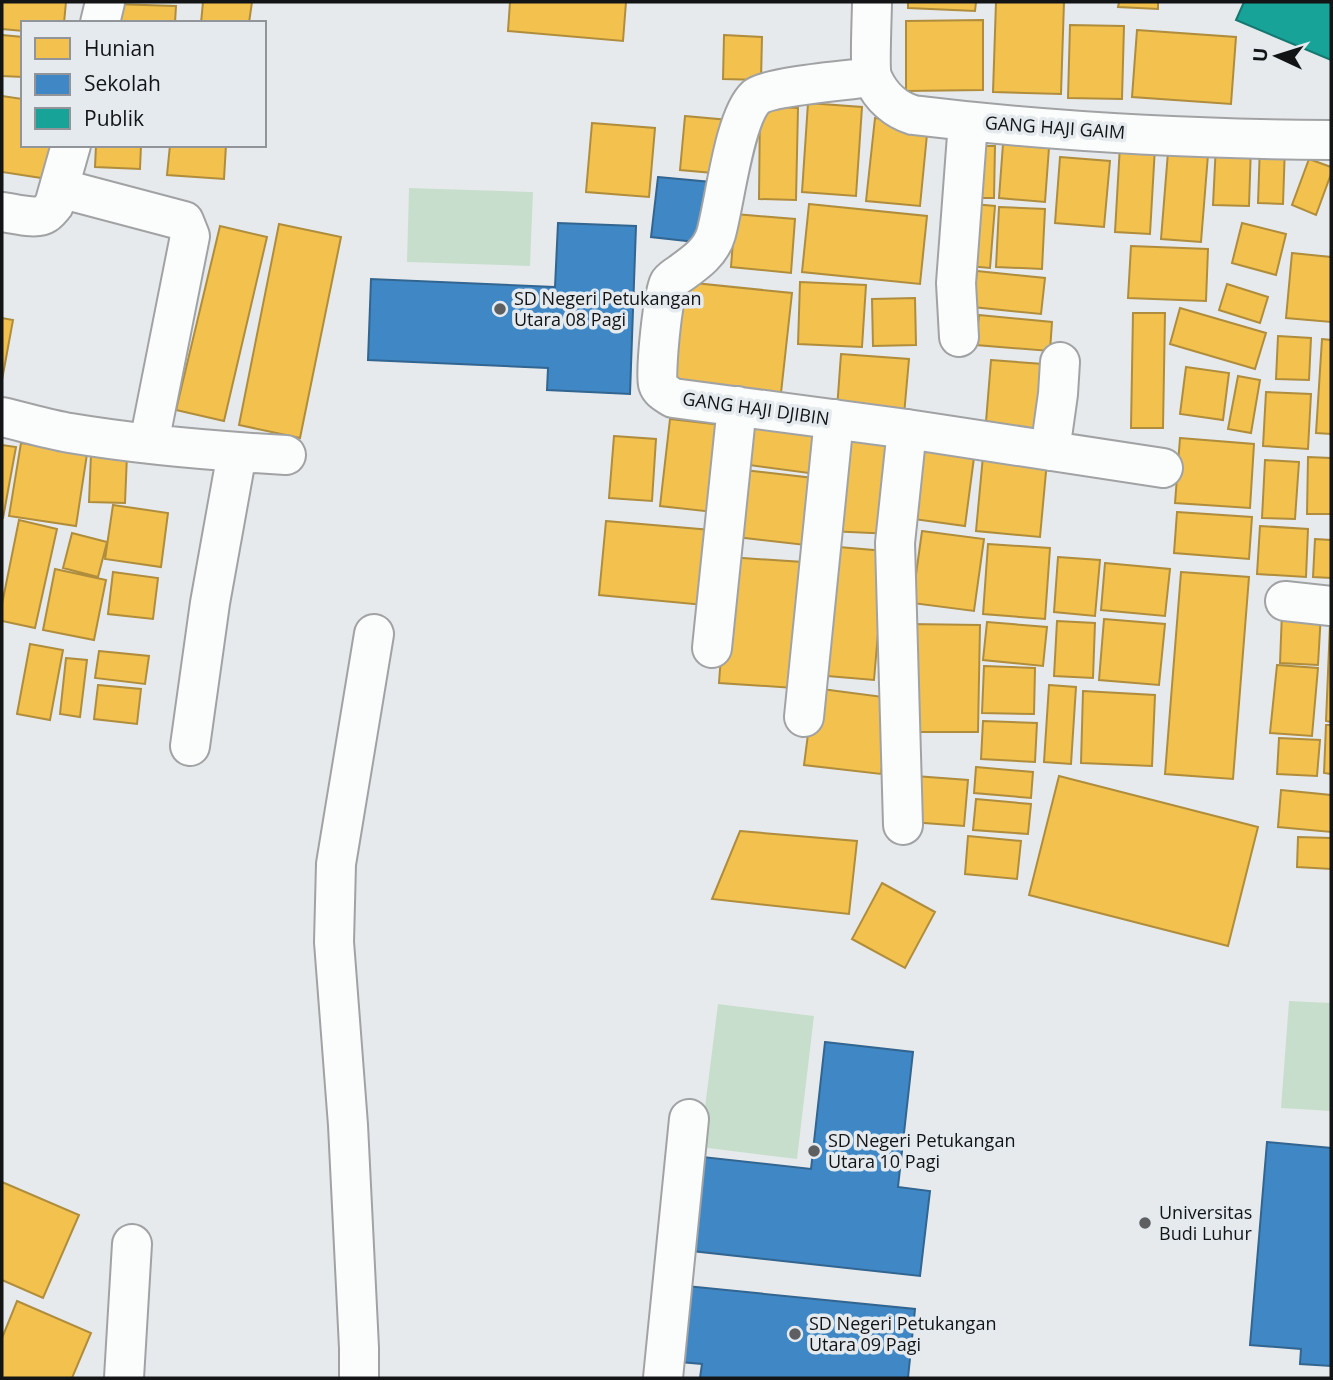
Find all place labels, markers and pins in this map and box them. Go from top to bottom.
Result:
place label: SD Negeri Petukangan Utara 08 Pagi [514,286,701,331]
marker: SD Negeri Petukangan Utara 08 Pagi [492,301,508,317]
place label: SD Negeri Petukangan Utara 10 Pagi [828,1128,1015,1173]
marker: SD Negeri Petukangan Utara 10 Pagi [806,1143,822,1159]
place label: Universitas Budi Luhur [1159,1200,1252,1245]
marker: Universitas Budi Luhur [1137,1215,1153,1231]
place label: SD Negeri Petukangan Utara 09 Pagi [809,1311,996,1356]
marker: SD Negeri Petukangan Utara 09 Pagi [787,1326,803,1342]

